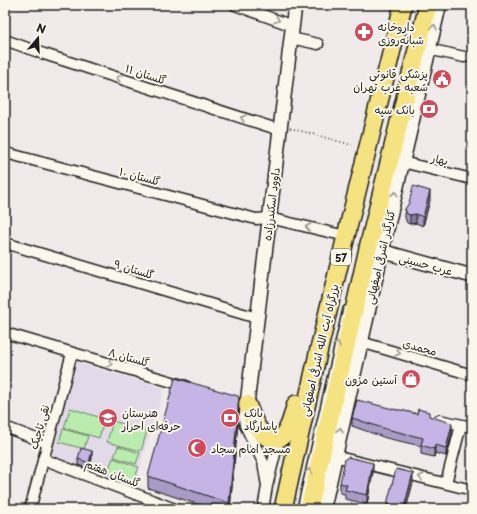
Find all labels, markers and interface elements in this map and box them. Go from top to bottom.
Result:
one-way arrow [273,15,280,24]
north arrow [18,18,58,58]
place label: داروخانه شبانه‌روزی [378,18,424,48]
text: N [35,19,49,38]
pharmacy icon: داروخانه شبانه‌روزی [353,21,375,43]
one-way arrow [429,24,438,31]
street label: گلستان ۱۱ [123,59,169,89]
place label: پزشکی قانونی شعبه غرب تهران [353,65,428,95]
public building icon: پزشکی قانونی شعبه غرب تهران [431,68,453,90]
one-way arrow [116,75,123,83]
bank icon: بانک سپه [418,98,440,120]
place label: بانک سپه [375,101,415,118]
one-way arrow [240,114,247,123]
street label: بهار [429,149,450,169]
street label: گلستان ۱۰ [118,162,163,190]
street label: داوود اسکندرزاده [258,166,284,242]
one-way arrow [390,191,398,197]
street label: کنارگذر اشرفی اصفهانی [361,208,399,306]
one-way arrow [305,224,311,232]
road number: 57 [331,249,351,265]
street label: عرب حسینی [397,249,455,279]
street label: گلستان ۹ [112,255,156,283]
street label: بزرگراه آیت الله اشرفی اصفهانی [295,282,343,418]
street label: محمدی [401,334,439,360]
one-way arrow [333,341,341,347]
street label: گلستان ٨ [106,343,152,371]
one-way arrow [394,348,401,357]
one-way arrow [106,359,113,368]
shop icon: آستین مزون [400,368,422,390]
place label: آستین مزون [345,371,398,388]
street label: نقی تاجیک [24,403,54,451]
place label: هنرستان حرفه‌ای احرار [121,404,181,434]
place label: بانک پاسارگاد [244,404,278,434]
school or university icon: هنرستان حرفه‌ای احرار [97,407,119,429]
bank icon: بانک پاسارگاد [219,407,241,429]
one-way arrow [336,427,344,433]
mosque icon: مسجد امام سجاد [186,437,208,459]
place label: مسجد امام سجاد [211,440,291,458]
street label: گلستان هفتم [83,455,143,492]
one-way arrow [304,468,312,474]
one-way arrow [418,473,425,482]

